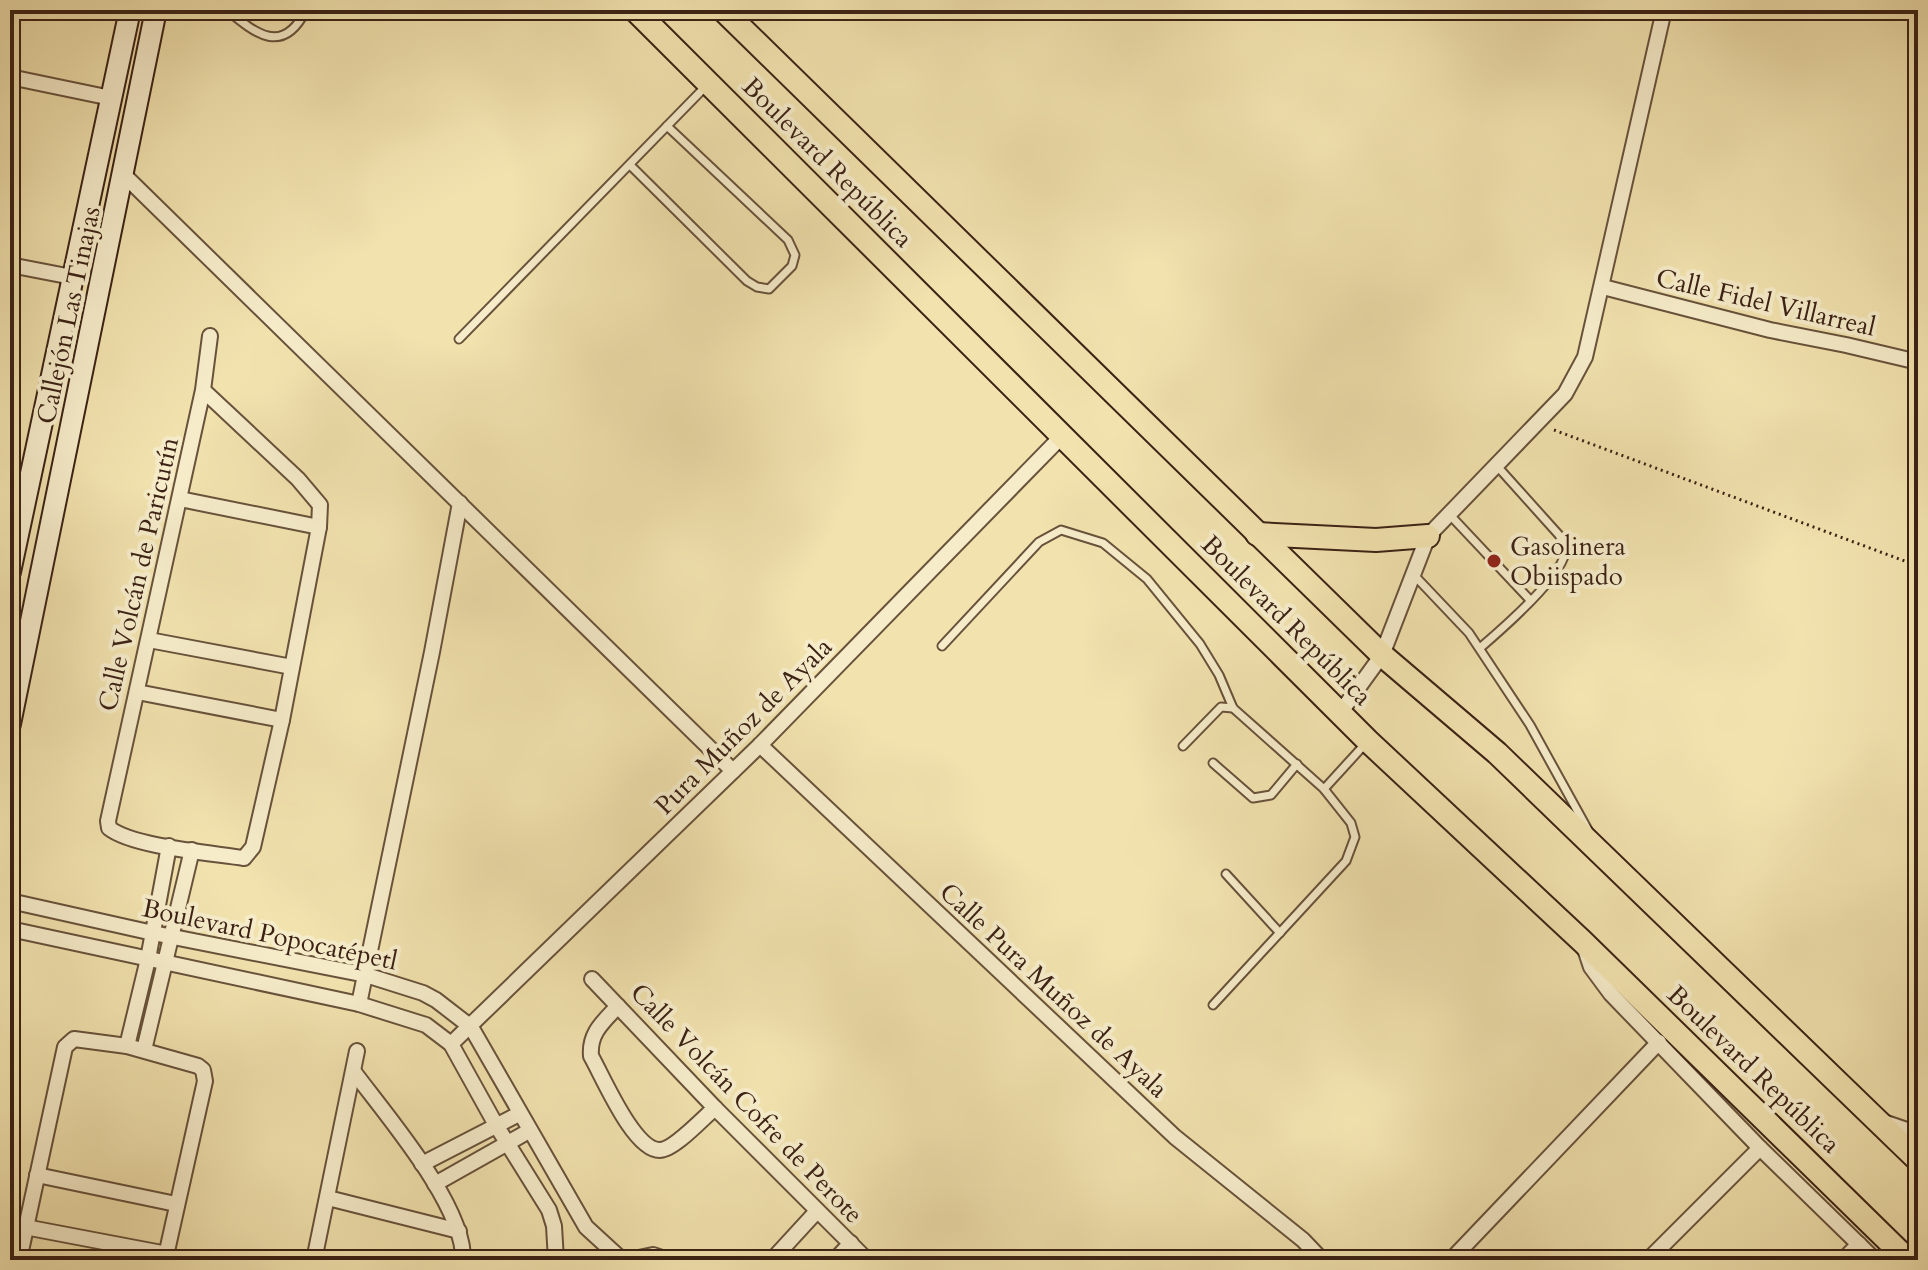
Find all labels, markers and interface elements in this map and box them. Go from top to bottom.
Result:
street label: Boulevard República [735,69,921,255]
street label: Callejón Las Tinajas [28,203,109,427]
street label: Calle Fidel Villarreal [1653,260,1879,345]
street label: Calle Volcán de Paricutín [90,433,187,715]
street label: Boulevard República [1194,527,1380,713]
place label: Gasolinera Obiispado [1510,529,1626,594]
marker: Gasolinera Obiispado [1485,552,1503,570]
street label: Pura Muñoz de Ayala [647,630,840,823]
street label: Calle Pura Muñoz de Ayala [932,875,1176,1106]
street label: Boulevard Popocatépetl [139,890,401,979]
street label: Calle Volcán Cofre de Perote [622,976,871,1231]
street label: Boulevard República [1659,978,1848,1161]

